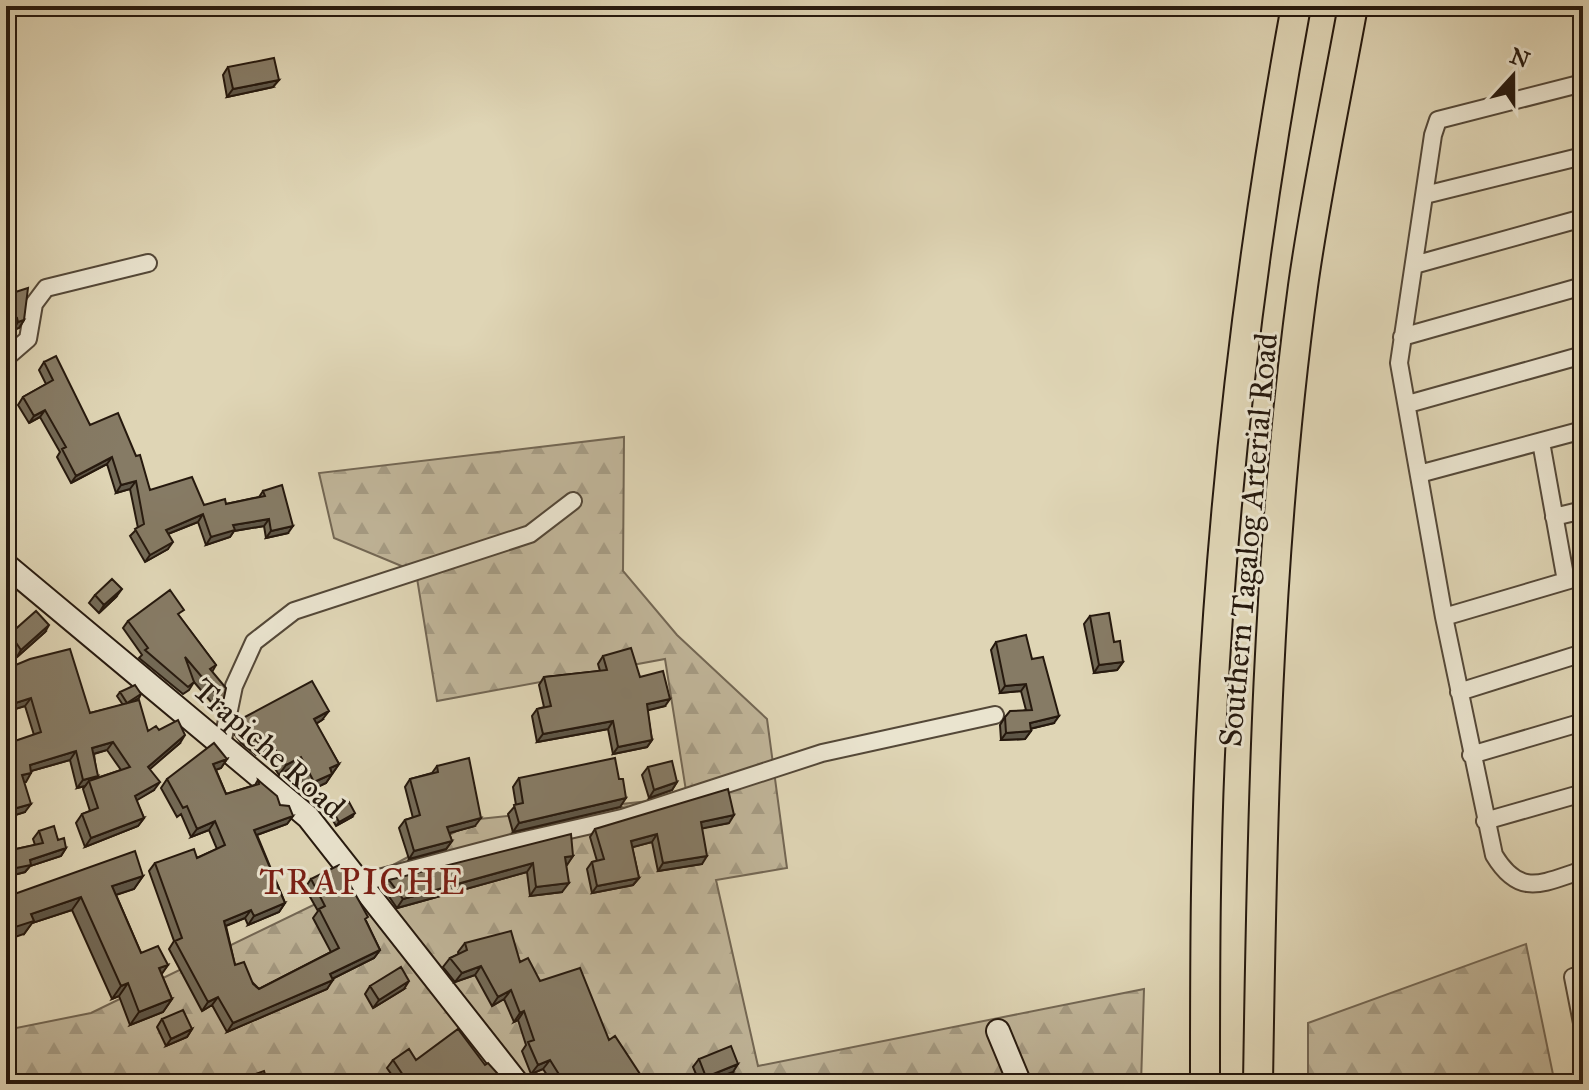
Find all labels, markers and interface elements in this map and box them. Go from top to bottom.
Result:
north arrow [1473,36,1553,116]
text: N [1506,42,1534,74]
street label: Southern Tagalog Arterial Road [1211,331,1286,749]
street label: Trapiche Road [185,670,353,827]
district label: TRAPICHE [259,860,467,904]

